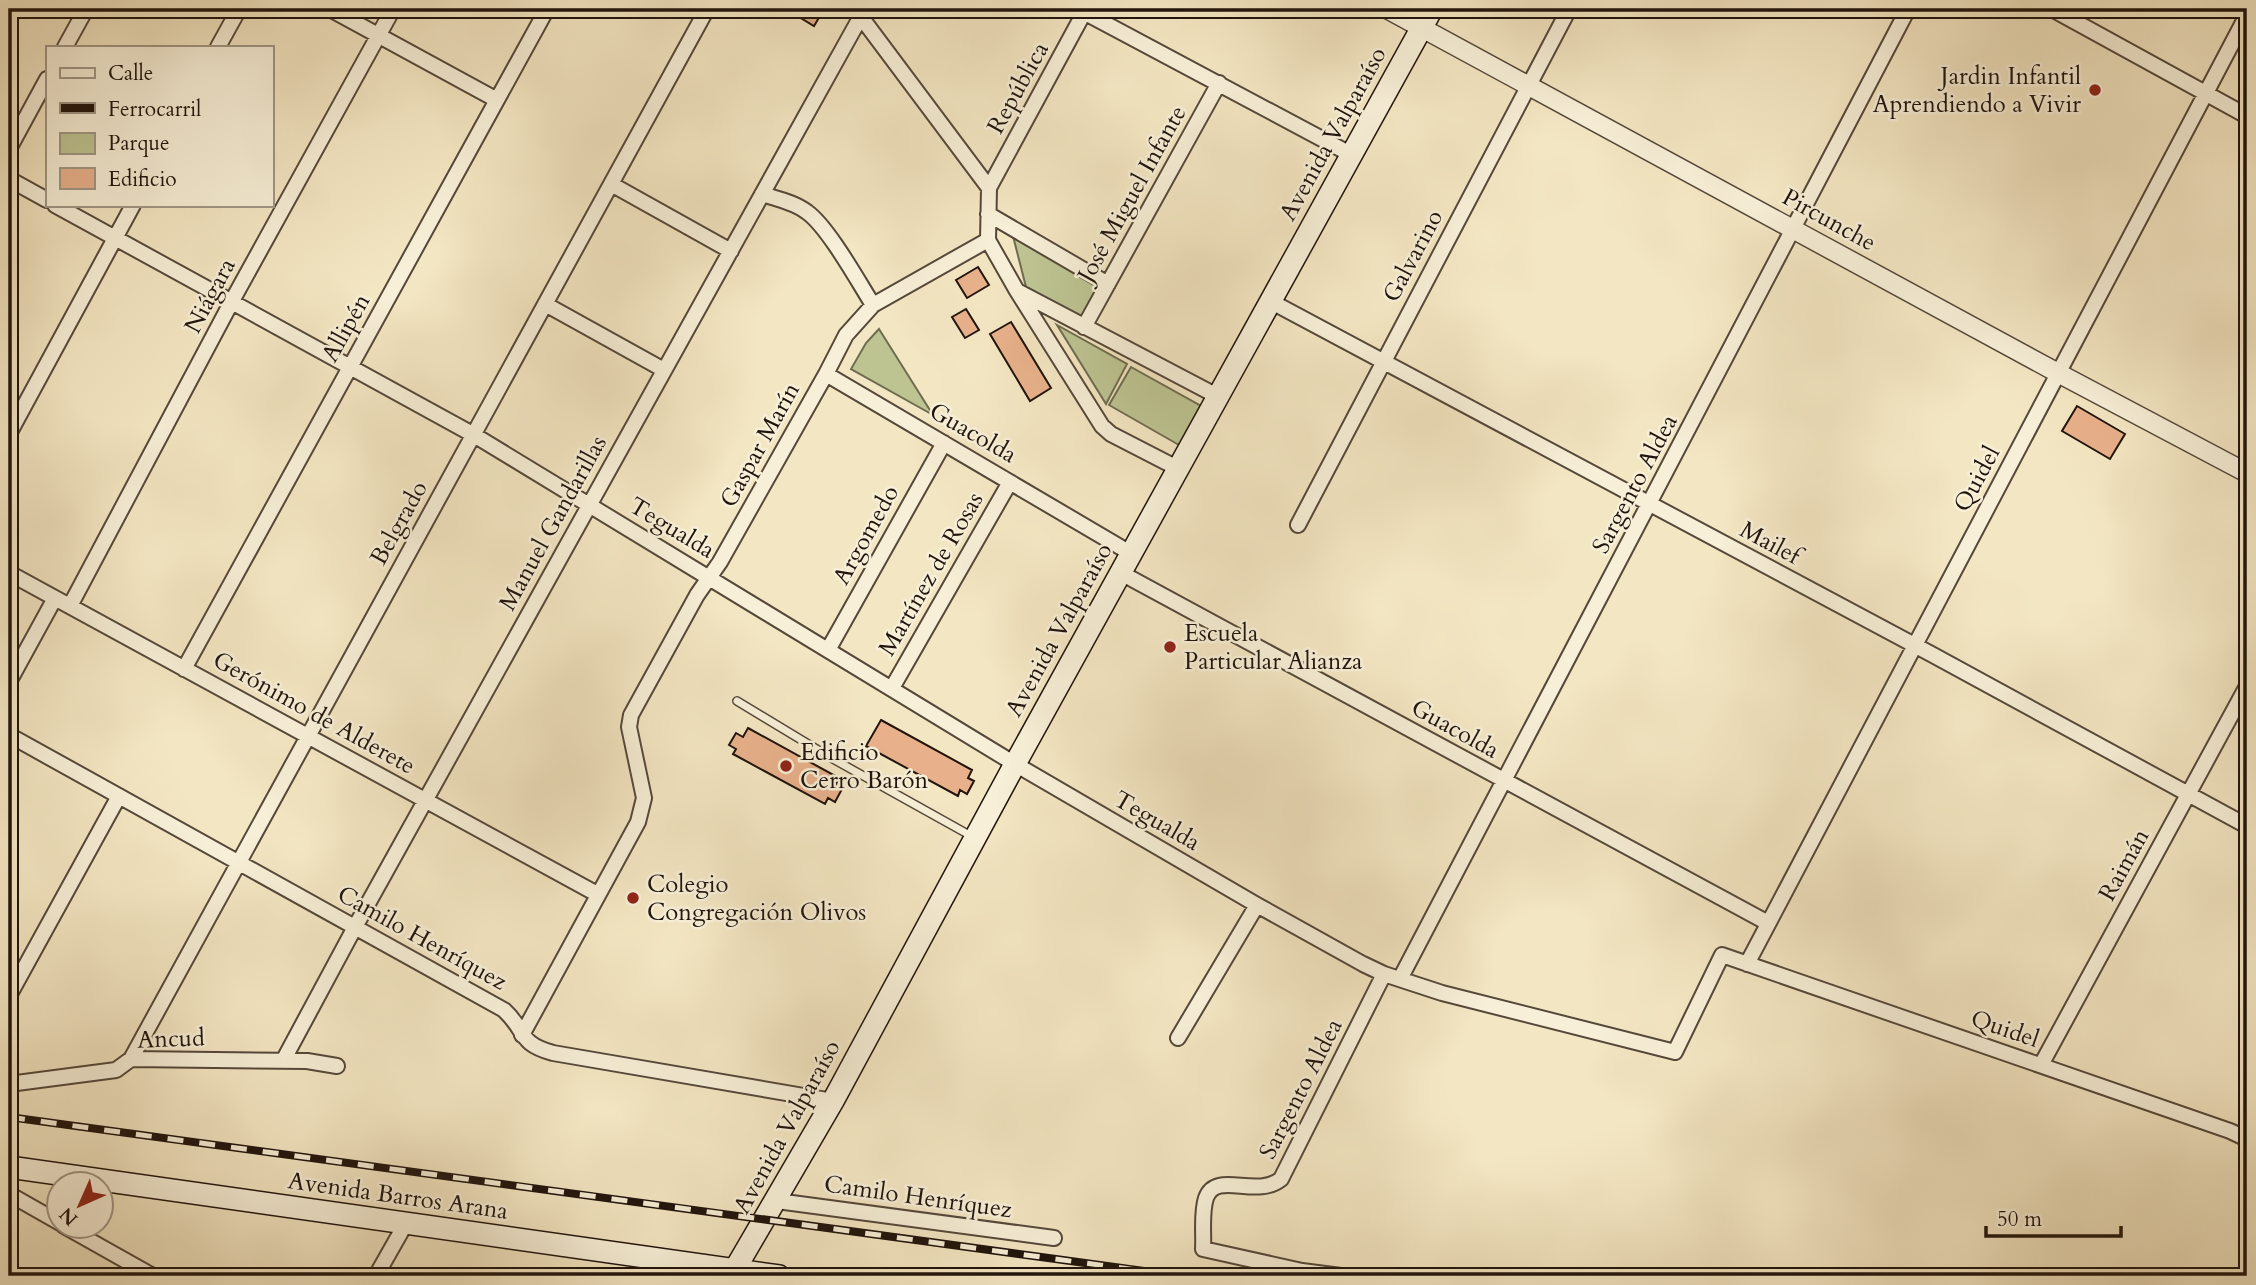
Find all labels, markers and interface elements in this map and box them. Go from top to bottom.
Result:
street label: República [979,36,1057,140]
street label: Avenida Valparaíso [1271,41,1395,227]
legend [46,46,273,206]
text: Calle [108,59,153,88]
place label: Jardin Infantil Aprendiendo a Vivir [1873,60,2081,121]
marker: Jardin Infantil Aprendiendo a Vivir [2087,82,2103,98]
text: Ferrocarril [108,95,201,124]
street label: José Miguel Infante [1068,100,1194,291]
text: Parque [108,129,169,158]
text: Edificio [108,165,177,194]
street label: Pircunche [1776,181,1882,259]
street label: Galvarino [1375,204,1451,308]
street label: Niágara [177,252,244,339]
street label: Allipén [314,288,378,368]
street label: Gaspar Marín [712,376,808,513]
street label: Guacolda [923,395,1023,472]
street label: Sargento Aldea [1584,408,1686,559]
street label: Manuel Gandarillas [491,429,615,617]
street label: Quidel [1946,440,2008,518]
street label: Belgrado [362,475,436,571]
street label: Argomedo [825,479,907,591]
street label: Martínez de Rosas [871,486,991,662]
street label: Tegualda [623,489,722,567]
street label: Mailef [1734,513,1809,574]
street label: Avenida Valparaíso [997,537,1121,723]
place label: Escuela Particular Alianza [1184,617,1363,678]
marker: Escuela Particular Alianza [1162,639,1178,655]
street label: Gerónimo de Alderete [207,644,421,782]
street label: Guacolda [1405,691,1505,767]
place label: Edificio Cerro Barón [800,736,929,797]
marker: Edificio Cerro Barón [778,758,794,774]
street label: Tegualda [1108,783,1207,859]
street label: Raimán [2091,823,2158,907]
place label: Colegio Congregación Olivos [647,868,866,929]
street label: Camilo Henríquez [331,878,513,998]
marker: Colegio Congregación Olivos [625,890,641,906]
street label: Quidel [1966,1002,2044,1056]
street label: Sargento Aldea [1251,1013,1351,1165]
street label: Ancud [137,1021,206,1057]
street label: Avenida Valparaíso [725,1034,849,1220]
street label: Avenida Barros Arana [286,1164,511,1228]
street label: Camilo Henríquez [822,1168,1014,1227]
north arrow [46,1170,116,1240]
scale bar [1986,1194,2121,1238]
text: N [53,1201,84,1231]
text: 50 m [1997,1205,2042,1234]

